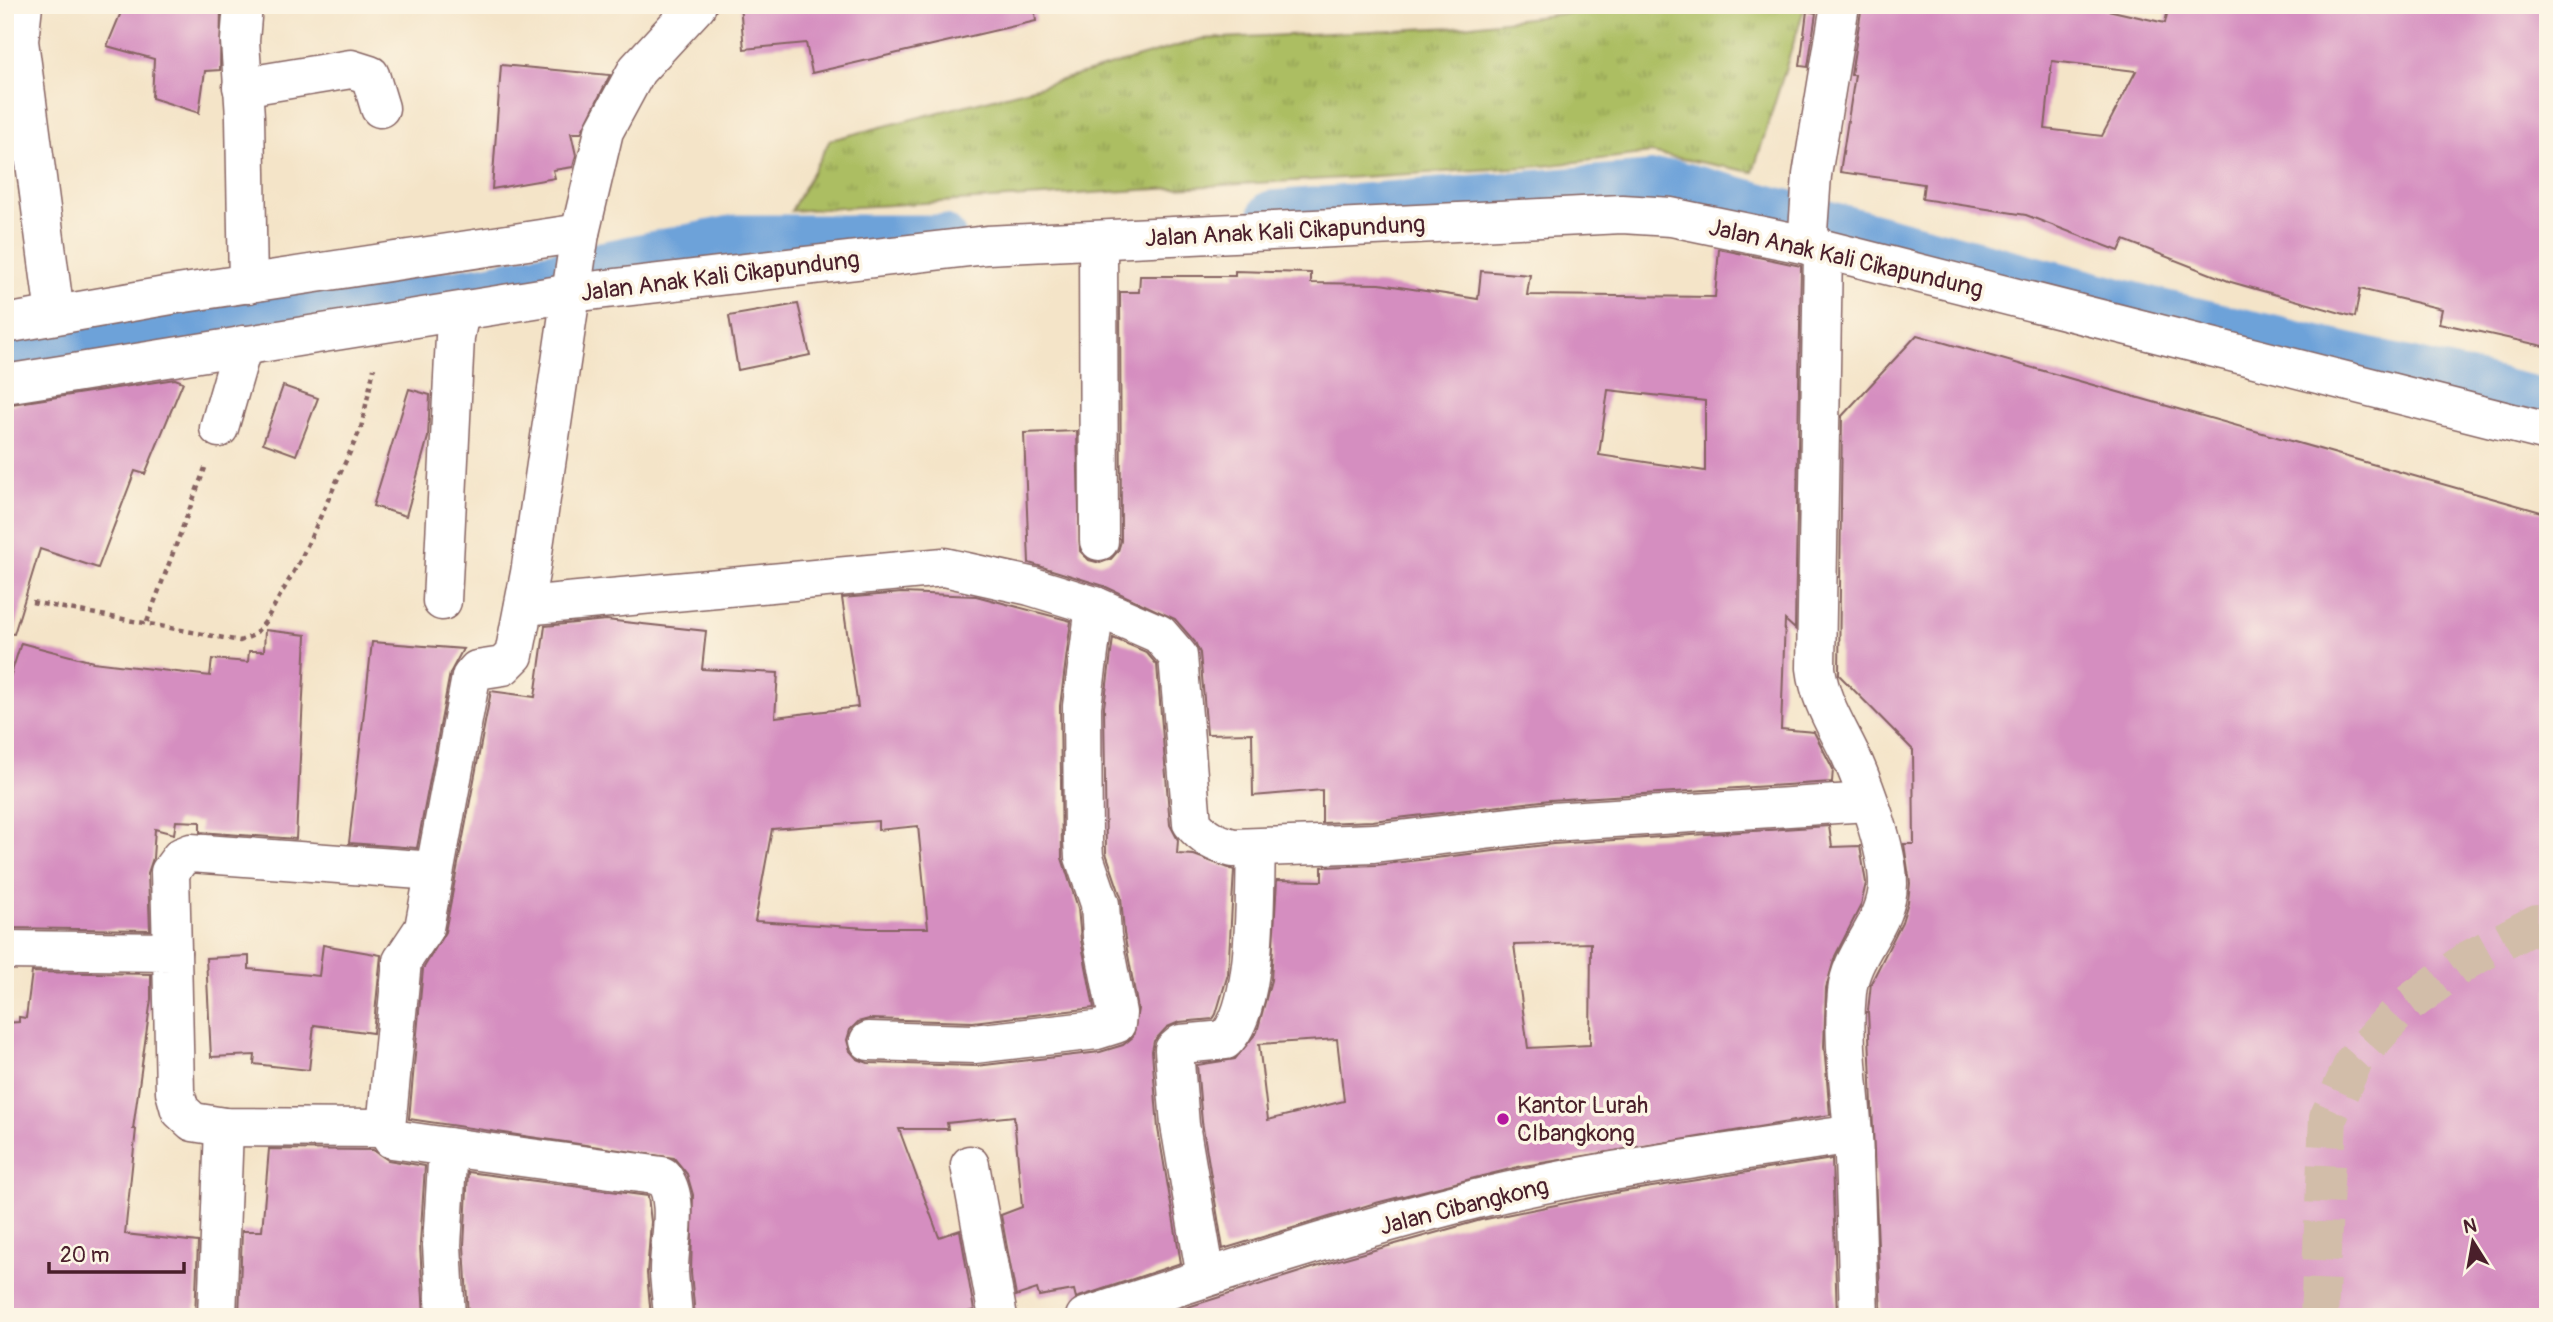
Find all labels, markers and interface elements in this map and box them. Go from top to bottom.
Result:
street label: Jalan Anak Kali Cikapundung [1144,210,1426,253]
street label: Jalan Anak Kali Cikapundung [1706,213,1986,304]
street label: Jalan Anak Kali Cikapundung [579,245,861,308]
place label: Kantor Lurah CIbangkong [1517,1091,1648,1148]
marker: Kantor Lurah CIbangkong [1495,1111,1511,1127]
street label: Jalan Cibangkong [1377,1172,1551,1241]
north arrow [2438,1206,2508,1276]
text: N [2461,1213,2479,1239]
scale bar [49,1231,184,1275]
text: 20 m [60,1242,109,1269]

